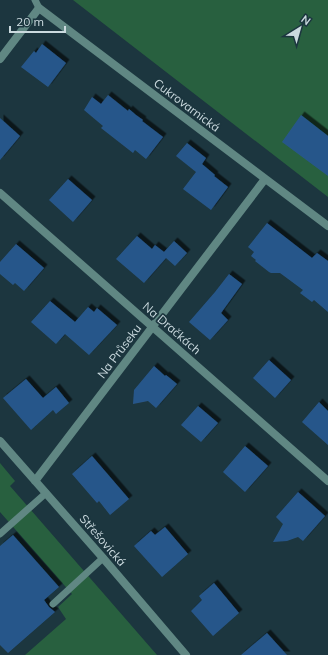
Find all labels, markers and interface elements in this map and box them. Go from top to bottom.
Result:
scale bar [10,8,65,34]
north arrow [280,8,320,48]
text: N [298,12,314,28]
text: 20 m [16,14,44,29]
street label: Cukrovarnická [151,75,223,135]
street label: Na Dračkách [140,299,204,357]
street label: Na Průseku [94,321,144,381]
street label: Střešovická [76,511,130,569]

